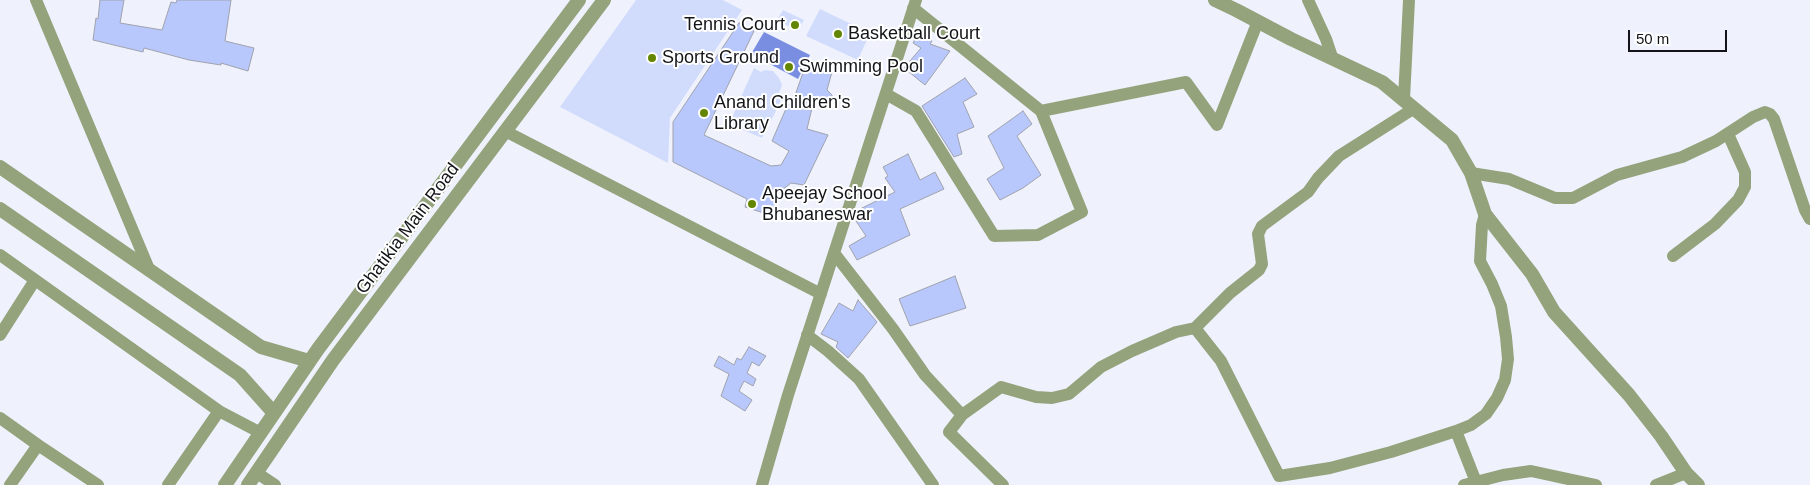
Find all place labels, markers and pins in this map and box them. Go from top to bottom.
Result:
place label: Tennis Court [684,14,785,36]
marker: Tennis Court [789,19,801,31]
place label: Basketball Court [848,23,980,45]
marker: Basketball Court [832,28,844,40]
place label: Sports Ground [662,47,779,69]
marker: Sports Ground [646,52,658,64]
place label: Swimming Pool [799,56,923,78]
marker: Swimming Pool [783,61,795,73]
place label: Anand Children's Library [714,92,851,134]
marker: Anand Children's Library [698,107,710,119]
place label: Apeejay School Bhubaneswar [762,183,887,225]
marker: Apeejay School Bhubaneswar [746,198,758,210]

